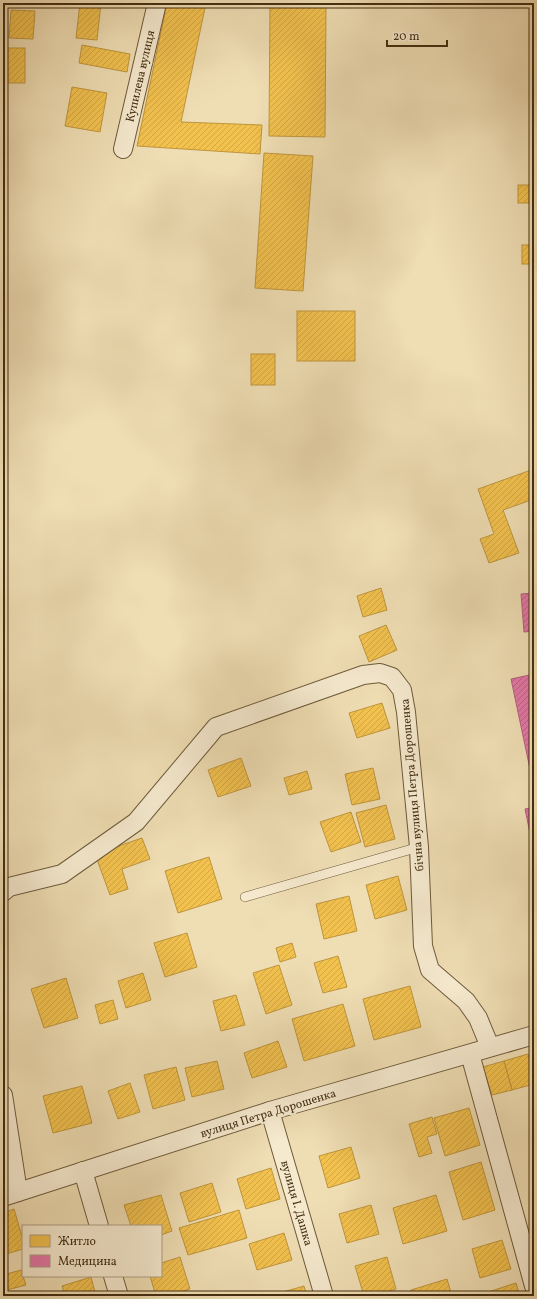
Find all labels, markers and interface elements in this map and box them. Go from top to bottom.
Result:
scale bar [387,22,447,48]
street label: Купилева вулиця [123,29,159,124]
text: 20 m [393,29,420,45]
street label: бічна вулиця Петра Дорошенка [397,698,429,872]
street label: вулиця Петра Дорошенка [198,1086,338,1142]
street label: вулиця І. Дашка [276,1159,316,1248]
legend [22,1225,162,1277]
text: Житло [58,1234,96,1250]
text: Медицина [58,1254,117,1270]

